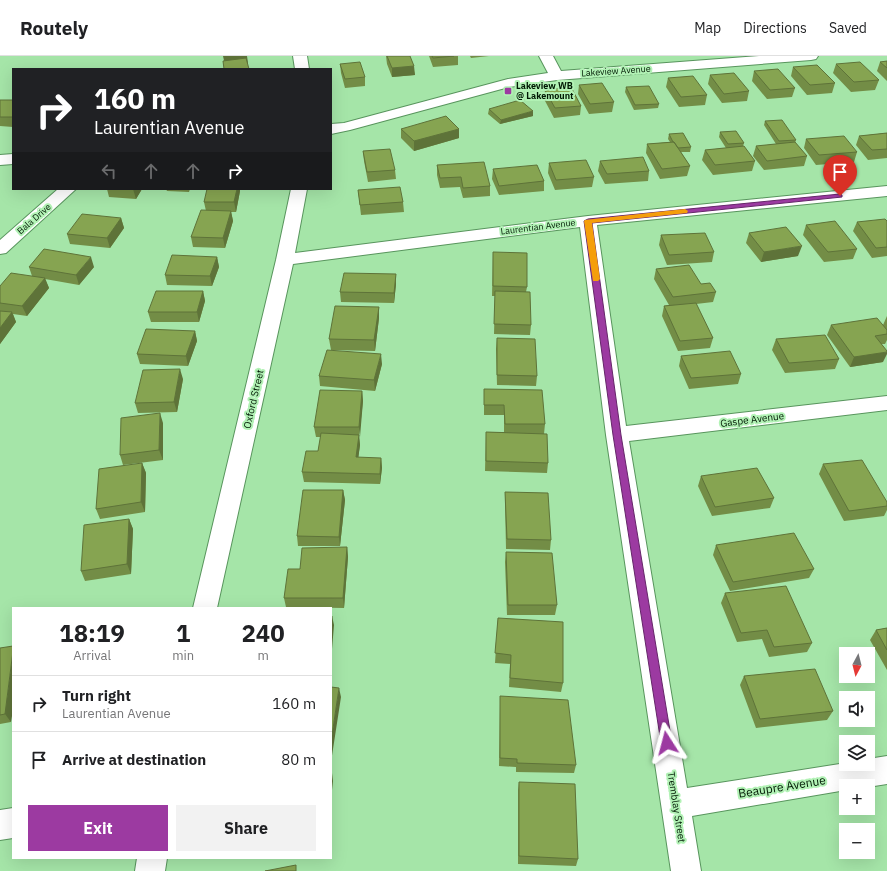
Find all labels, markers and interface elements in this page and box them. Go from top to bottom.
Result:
text: Routely [20,16,88,40]
text: Map [694,19,721,37]
text: Directions [743,19,807,37]
text: Saved [829,19,867,37]
street label: Lakeview Avenue [581,63,651,78]
text: 160 m [94,80,176,117]
place label: Lakeview WB @ Lakemount [516,80,574,101]
icon: right [28,84,80,136]
marker: Lakeview WB @ Lakemount [503,86,513,96]
text: Laurentian Avenue [94,116,244,139]
pin [823,155,857,196]
icon: left [98,160,120,182]
icon: ahead [140,160,162,182]
icon: ahead [182,160,204,182]
icon: right [224,160,246,182]
icon: arrive [829,161,851,183]
street label: Bala Drive [15,201,53,236]
street label: Laurentian Avenue [500,216,576,237]
street label: Oxford Street [240,368,267,430]
street label: Gaspe Avenue [719,409,785,430]
text: 18:19 [59,617,125,649]
text: 1 [176,617,190,649]
text: 240 [241,617,285,649]
text: Arrival [73,647,111,664]
text: min [172,647,194,664]
text: m [257,647,269,664]
north arrow [839,647,875,683]
map controls [839,647,875,859]
text: Turn right [62,686,131,705]
button: sound [839,691,875,727]
icon: right [28,693,50,715]
text: 160 m [272,694,316,713]
text: Laurentian Avenue [62,705,171,722]
position arrow [646,722,688,764]
button: layers [839,735,875,771]
icon: arrive [28,749,50,771]
text: Arrive at destination [62,750,206,769]
text: 80 m [281,750,316,769]
street label: Tremblay Street [664,771,689,844]
street label: Beaupre Avenue [737,772,827,801]
button: + [839,779,875,815]
button: Exit [28,805,168,851]
button: Share [176,805,316,851]
button: − [839,823,875,859]

